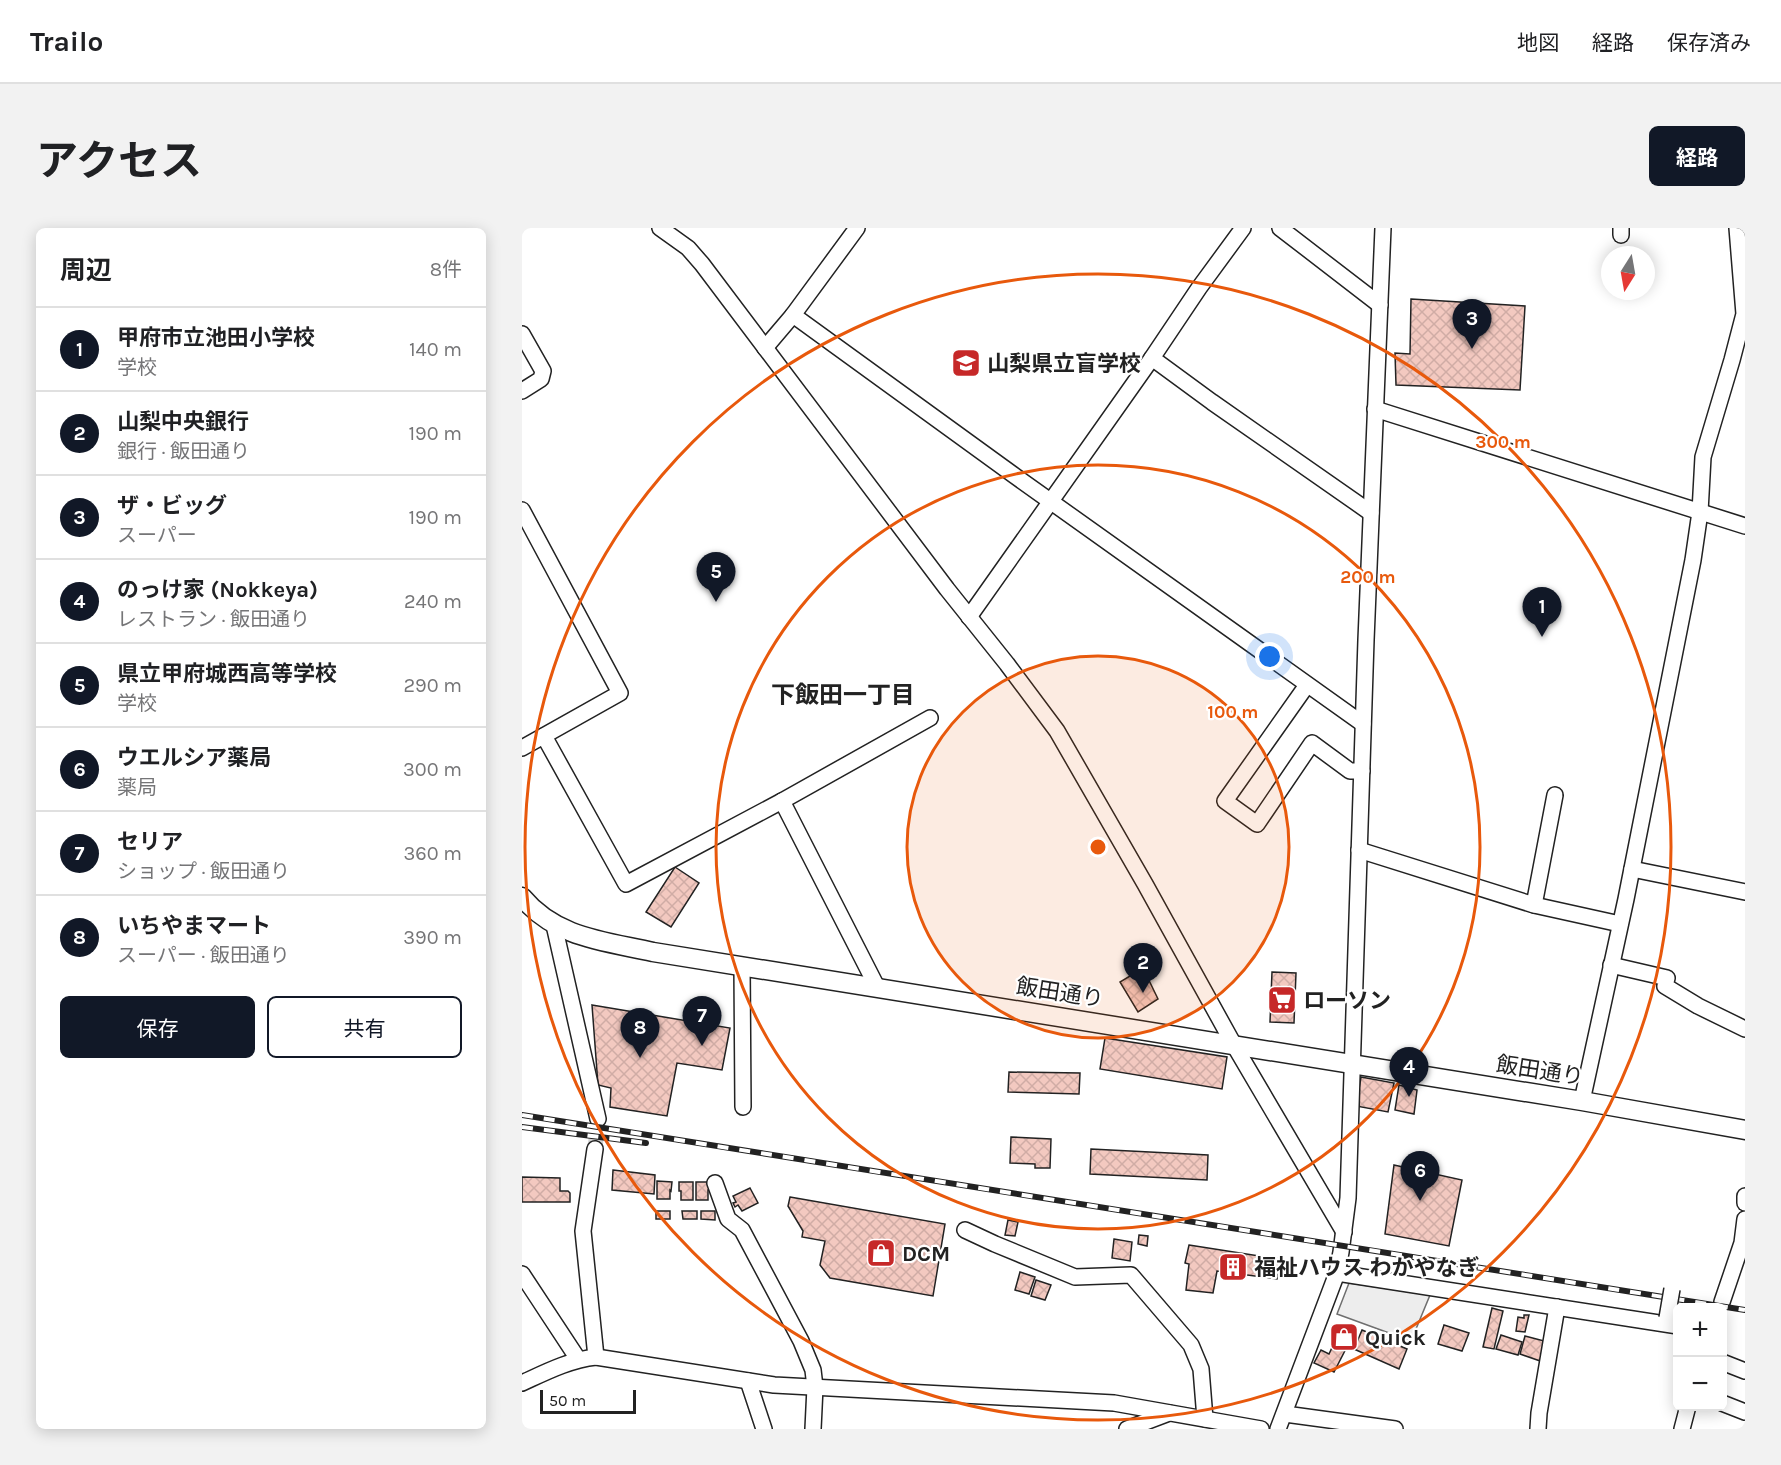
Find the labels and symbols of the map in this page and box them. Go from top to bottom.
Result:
north arrow [1601,246,1655,300]
pin: 3 [1452,300,1492,349]
school or university icon: 山梨県立盲学校 [950,347,982,379]
place label: 山梨県立盲学校 [987,351,1141,377]
text: 300 m [1475,431,1531,453]
pin: 5 [696,552,736,602]
text: 200 m [1340,566,1396,588]
pin: 1 [1522,588,1562,637]
your location [1255,642,1284,671]
district label: 下飯田一丁目 [771,681,915,709]
text: 100 m [1208,701,1258,723]
centre of rings [1088,837,1108,857]
pin: 2 [1124,944,1162,993]
street label: 飯田通り [1014,973,1105,1013]
supermarket icon: ローソン [1266,984,1298,1016]
place label: ローソン [1303,988,1391,1014]
pin: 7 [682,996,722,1046]
pin: 8 [620,1008,660,1058]
pin: 4 [1390,1048,1428,1097]
street label: 飯田通り [1494,1051,1585,1091]
pin: 6 [1400,1152,1440,1201]
shop icon: DCM [865,1237,897,1269]
place label: DCM [902,1241,950,1267]
building icon: 福祉ハウス わかやなぎ [1217,1251,1249,1283]
place label: 福祉ハウス わかやなぎ [1254,1255,1480,1281]
shop icon: Quick [1328,1321,1360,1353]
place label: Quick [1365,1325,1426,1351]
scale bar [540,1387,636,1414]

